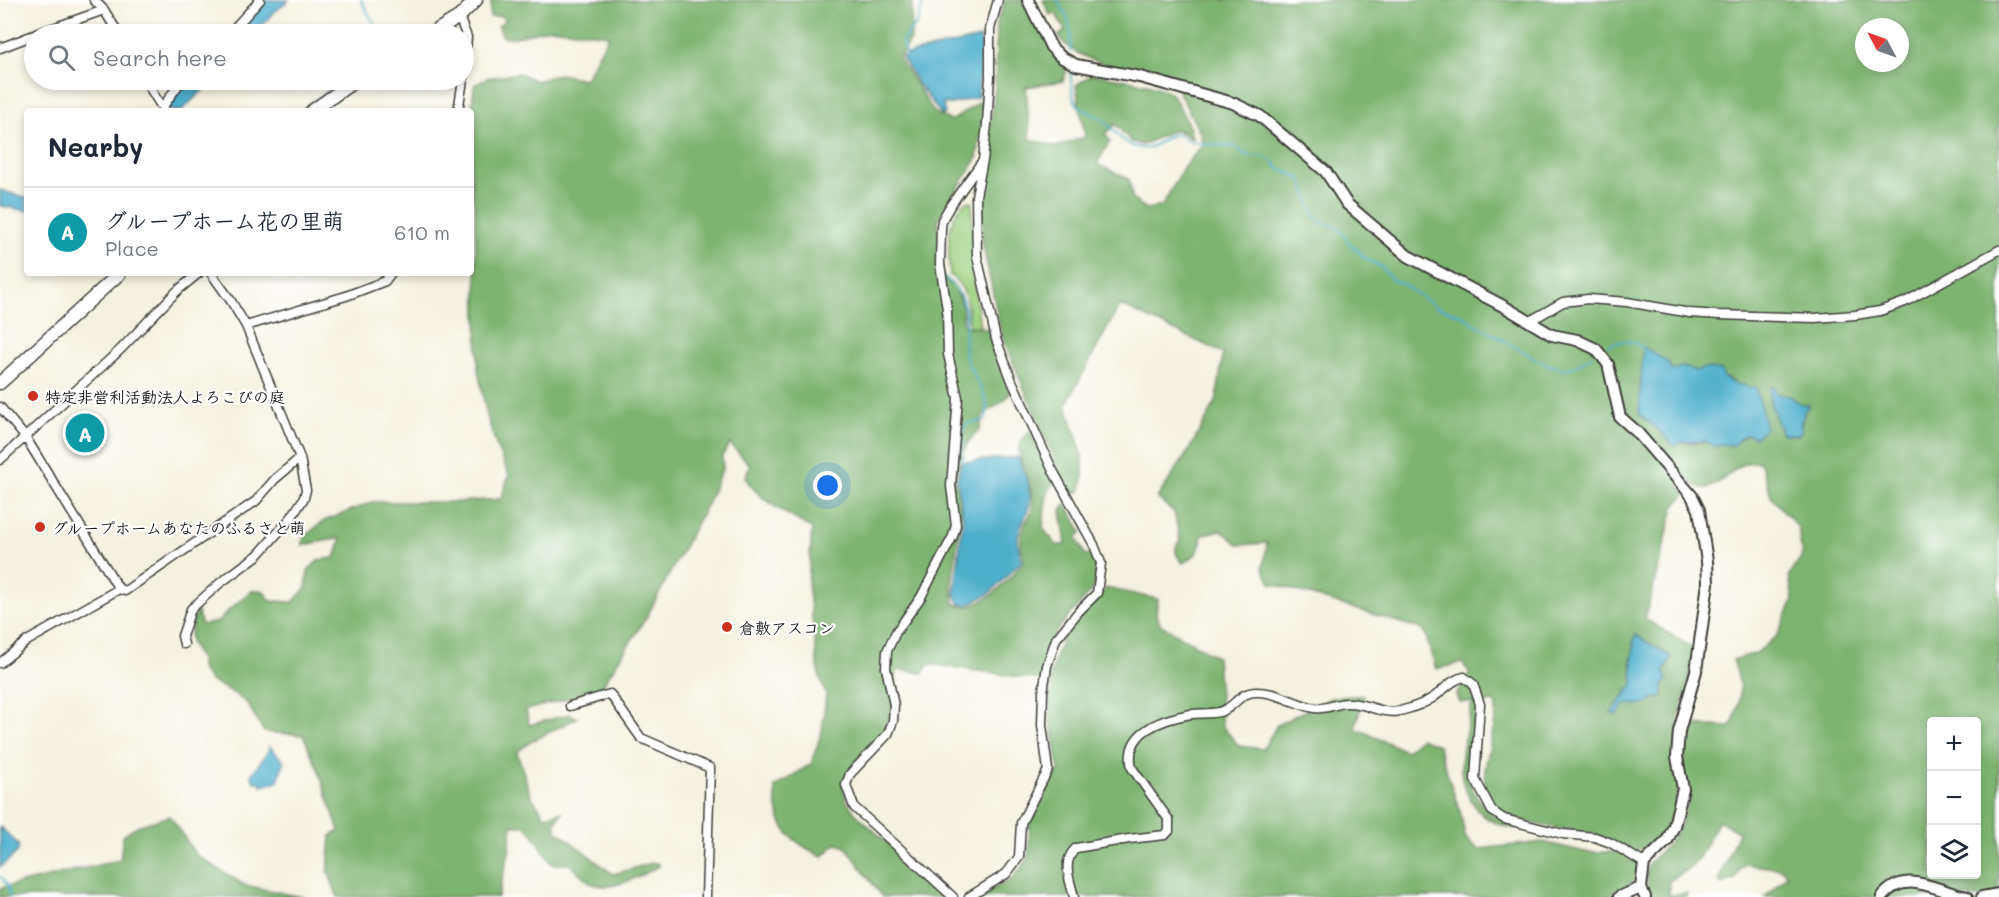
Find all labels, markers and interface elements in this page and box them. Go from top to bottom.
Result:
north arrow [1855,18,1909,72]
search box [24,24,474,90]
icon: search [45,41,78,74]
text: Search here [93,43,227,72]
text: Nearby [48,130,143,164]
text: グループホーム花の里萌 [105,206,344,235]
text: A [61,219,74,245]
text: 610 m [394,219,450,245]
text: Place [105,235,159,261]
place label: 特定非営利活動法人よろこびの庭 [45,386,285,407]
marker: 特定非営利活動法人よろこびの庭 [26,389,40,403]
pin: A [66,410,104,456]
your location [813,471,842,500]
place label: グループホームあなたのふるさと萌 [52,517,305,538]
marker: グループホームあなたのふるさと萌 [33,520,47,534]
place label: 倉敷アスコン [739,617,835,638]
marker: 倉敷アスコン [720,620,734,634]
map controls [1927,717,1981,879]
button: + [1927,717,1981,771]
button: − [1927,771,1981,825]
button: layers [1927,825,1981,879]

